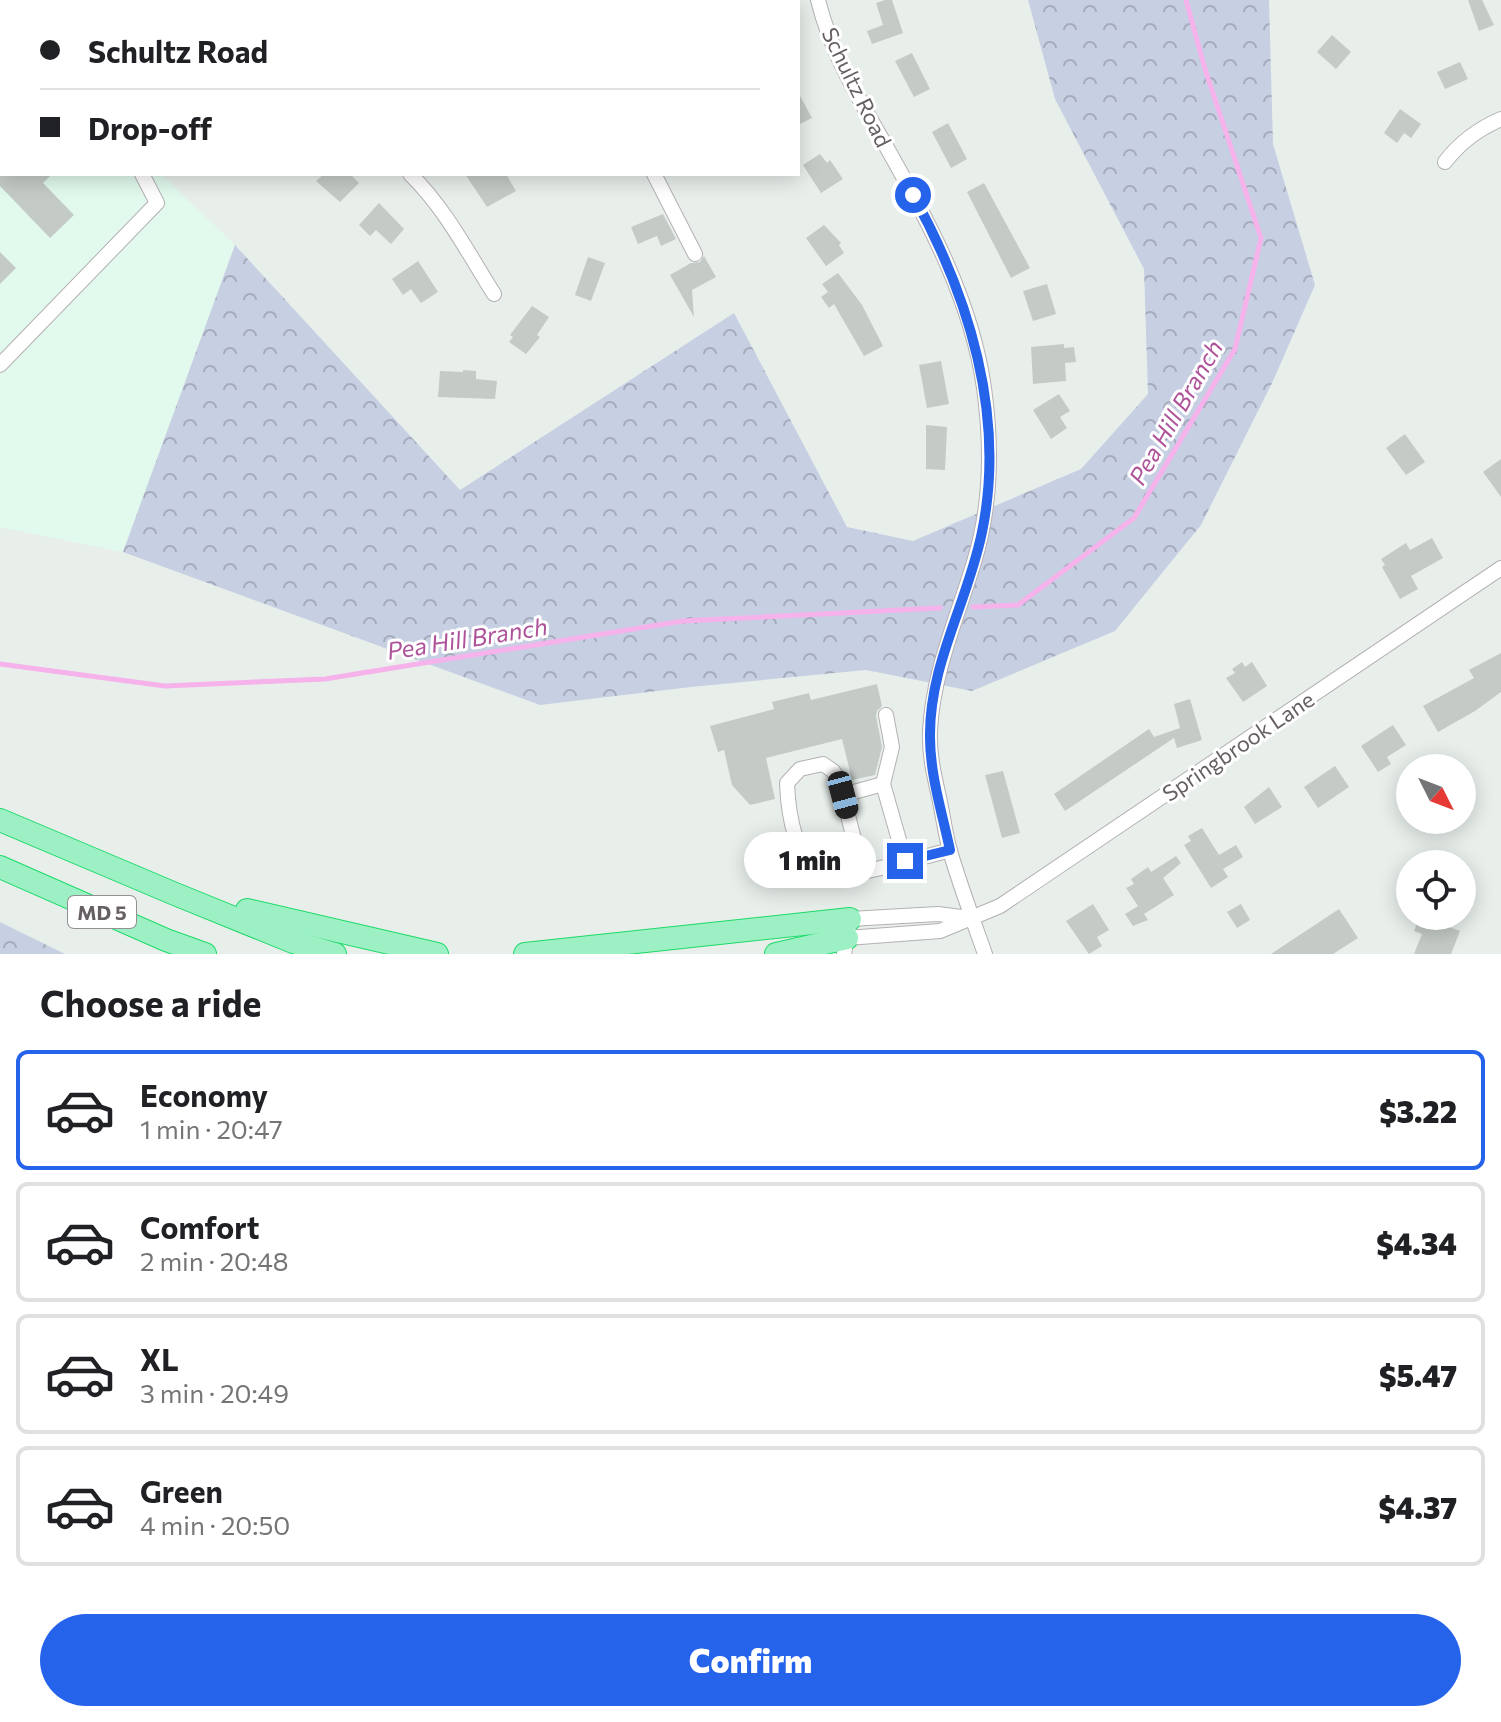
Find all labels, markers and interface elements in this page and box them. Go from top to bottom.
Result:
street label: Schultz Road [816,23,898,151]
text: Schultz Road [88,32,268,69]
text: Drop-off [88,109,212,146]
route start [895,177,931,213]
water label: Pea Hill Branch [1122,335,1228,489]
water label: Pea Hill Branch [385,611,549,665]
street label: Springbrook Lane [1157,685,1319,807]
north arrow [1396,754,1476,834]
map controls [1396,754,1476,930]
car [825,769,861,821]
callout: 1 min [745,833,877,889]
route end [887,843,923,879]
text: 1 min [779,844,841,875]
button: locate [1396,850,1476,930]
road number: MD 5 [68,896,136,928]
text: Choose a ride [40,980,261,1024]
icon: car [44,1074,116,1146]
text: Economy [140,1076,268,1113]
text: $3.22 [1379,1092,1457,1129]
text: 1 min · 20:47 [140,1113,283,1144]
icon: car [44,1206,116,1278]
text: Comfort [140,1208,259,1245]
text: $4.34 [1376,1224,1457,1261]
text: 2 min · 20:48 [140,1245,289,1276]
icon: car [44,1338,116,1410]
text: XL [140,1340,179,1377]
text: $5.47 [1379,1356,1457,1393]
text: 3 min · 20:49 [140,1377,289,1408]
icon: car [44,1470,116,1542]
text: Green [140,1472,223,1509]
text: $4.37 [1378,1488,1457,1525]
text: 4 min · 20:50 [140,1509,290,1540]
button: Confirm [40,1614,1461,1706]

